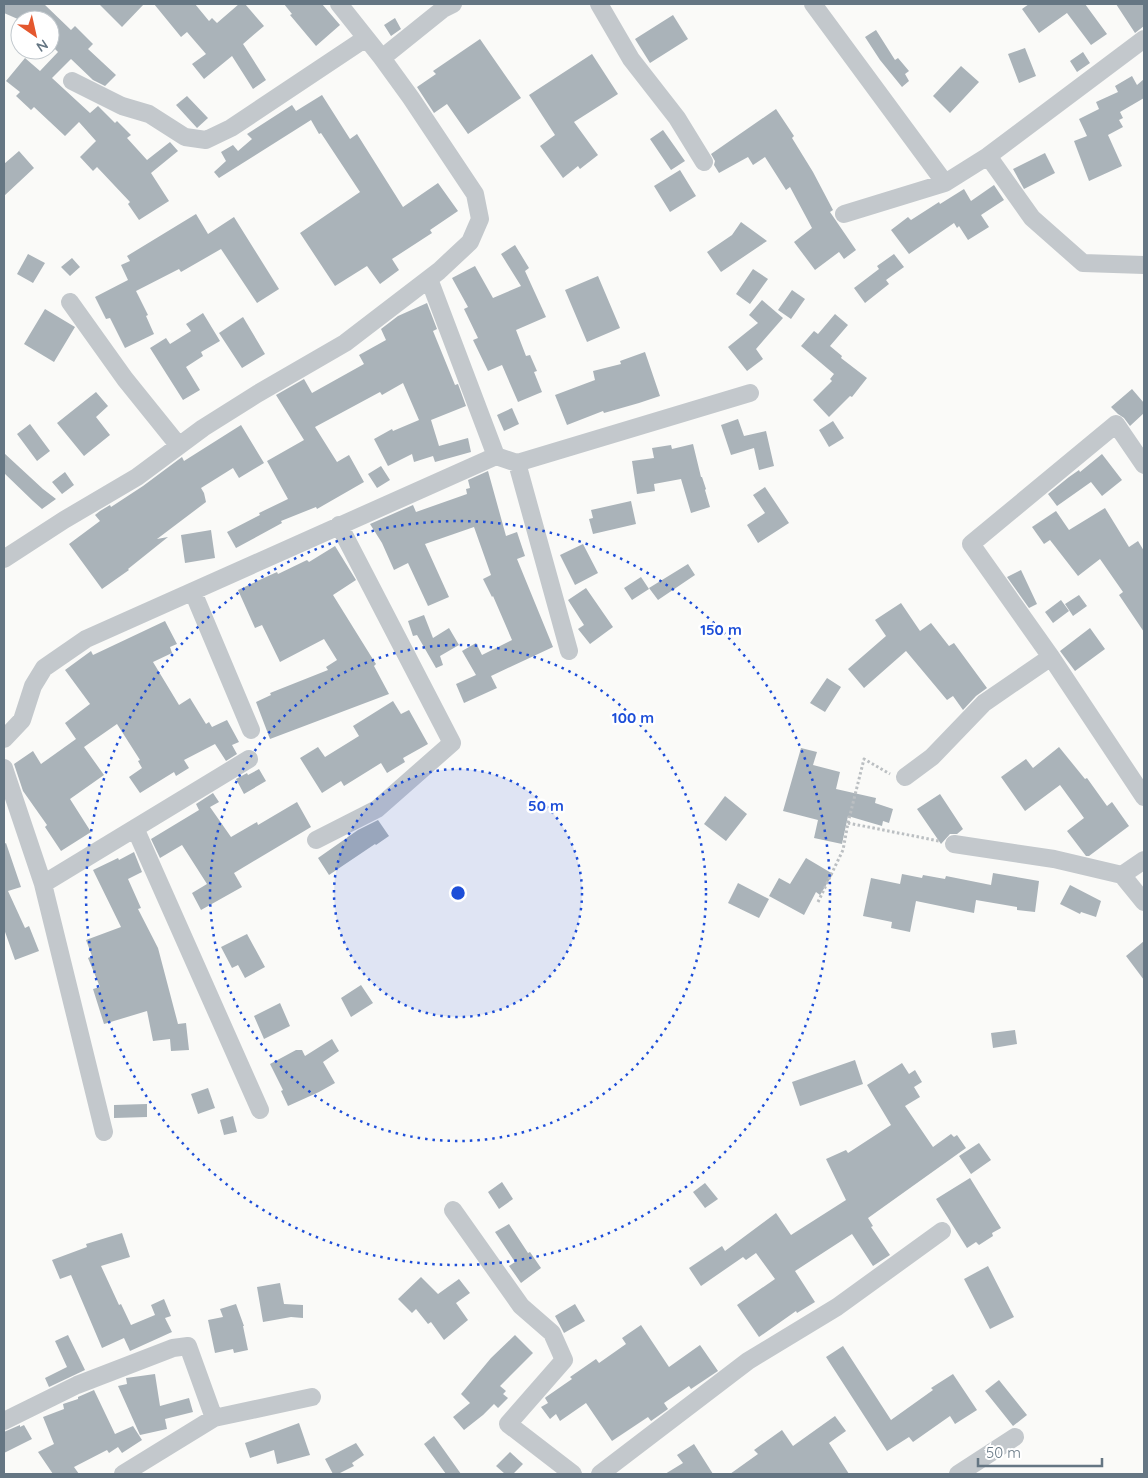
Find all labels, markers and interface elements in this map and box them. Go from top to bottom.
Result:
north arrow [10,10,60,60]
text: N [33,35,52,56]
text: 150 m [700,620,742,639]
text: 100 m [612,708,654,727]
text: 50 m [528,796,564,815]
centre of rings [449,884,467,902]
scale bar [978,1436,1102,1468]
text: 50 m [986,1443,1021,1462]

